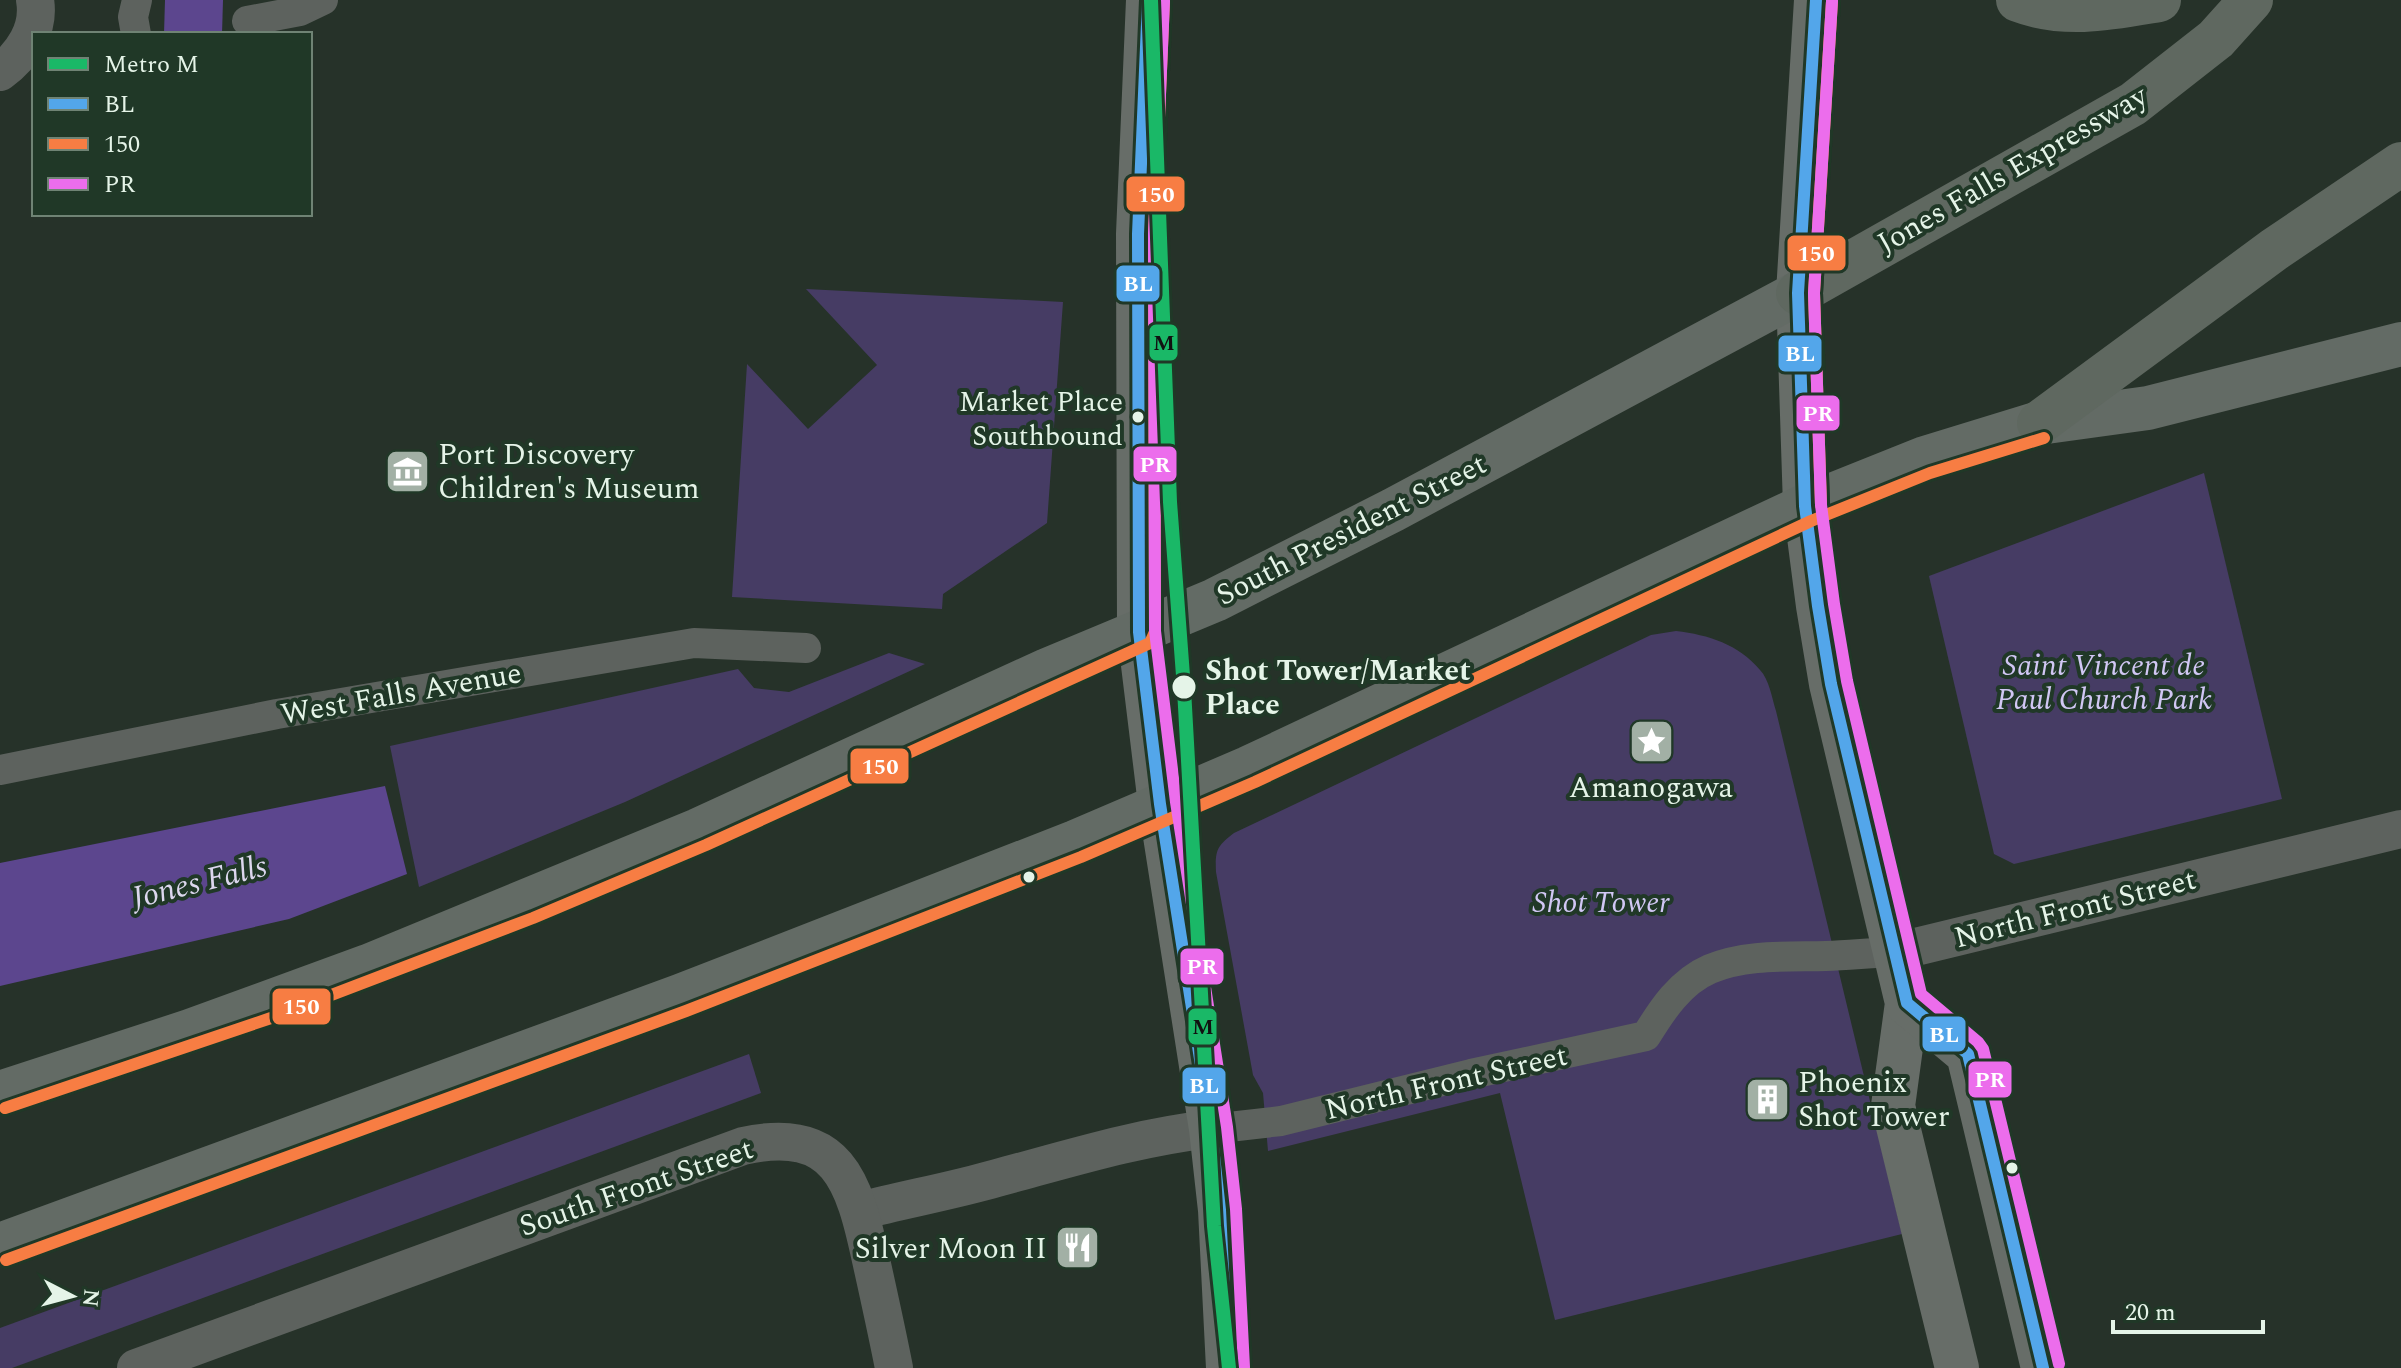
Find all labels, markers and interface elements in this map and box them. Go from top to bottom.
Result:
legend [32,32,312,216]
text: Metro M [104,47,199,83]
street label: Jones Falls Expressway [1869,73,2158,266]
text: BL [104,87,135,123]
text: 150 [104,127,140,163]
text: PR [104,167,135,203]
line badge: 150 [1125,175,1186,213]
text: 150 [1137,179,1175,212]
line badge: 150 [1786,234,1847,272]
text: 150 [1797,238,1835,271]
line badge: BL [1115,264,1161,303]
text: BL [1123,268,1153,301]
line badge: M [1148,323,1179,362]
text: M [1153,327,1175,360]
line badge: BL [1777,334,1823,373]
text: BL [1785,338,1815,371]
place label: Market Place Southbound [959,381,1123,458]
line badge: PR [1795,394,1841,432]
text: PR [1802,398,1835,431]
marker: Market Place Southbound [1130,409,1146,425]
place label: Port Discovery Children's Museum [438,432,700,512]
street label: South President Street [1208,442,1495,618]
line badge: PR [1132,445,1178,483]
museum icon: Port Discovery Children's Museum [383,447,431,495]
text: PR [1139,449,1172,482]
park label: Saint Vincent de Paul Church Park [1996,643,2212,723]
place label: Shot Tower/Market Place [1205,648,1471,728]
street label: West Falls Avenue [277,650,525,738]
marker: Shot Tower/Market Place [1170,673,1198,701]
place icon: Amanogawa [1627,717,1675,765]
line badge: 150 [849,747,910,785]
text: 150 [861,751,899,784]
place label: Amanogawa [1569,765,1734,811]
water label: Jones Falls [125,842,272,923]
street label: North Front Street [1950,857,2201,961]
unlabelled marker [1021,869,1037,885]
park label: Shot Tower [1532,880,1670,926]
line badge: PR [1179,947,1225,986]
text: PR [1186,951,1219,984]
line badge: 150 [271,987,332,1026]
text: 150 [282,991,320,1024]
line badge: M [1187,1007,1218,1046]
text: M [1192,1011,1214,1044]
line badge: BL [1921,1015,1967,1053]
text: BL [1929,1019,1959,1052]
street label: North Front Street [1320,1033,1572,1133]
place label: Phoenix Shot Tower [1798,1060,1950,1140]
line badge: PR [1967,1060,2013,1099]
text: PR [1974,1064,2007,1097]
line badge: BL [1181,1066,1227,1105]
text: BL [1189,1070,1219,1103]
building icon: Phoenix Shot Tower [1743,1075,1791,1123]
street label: South Front Street [513,1126,760,1250]
unlabelled marker [2004,1160,2020,1176]
restaurant icon: Silver Moon II [1054,1224,1102,1272]
place label: Silver Moon II [855,1226,1047,1272]
north arrow [32,1256,112,1336]
scale bar [2113,1284,2263,1334]
text: N [73,1287,108,1309]
text: 20 m [2125,1295,2176,1331]

